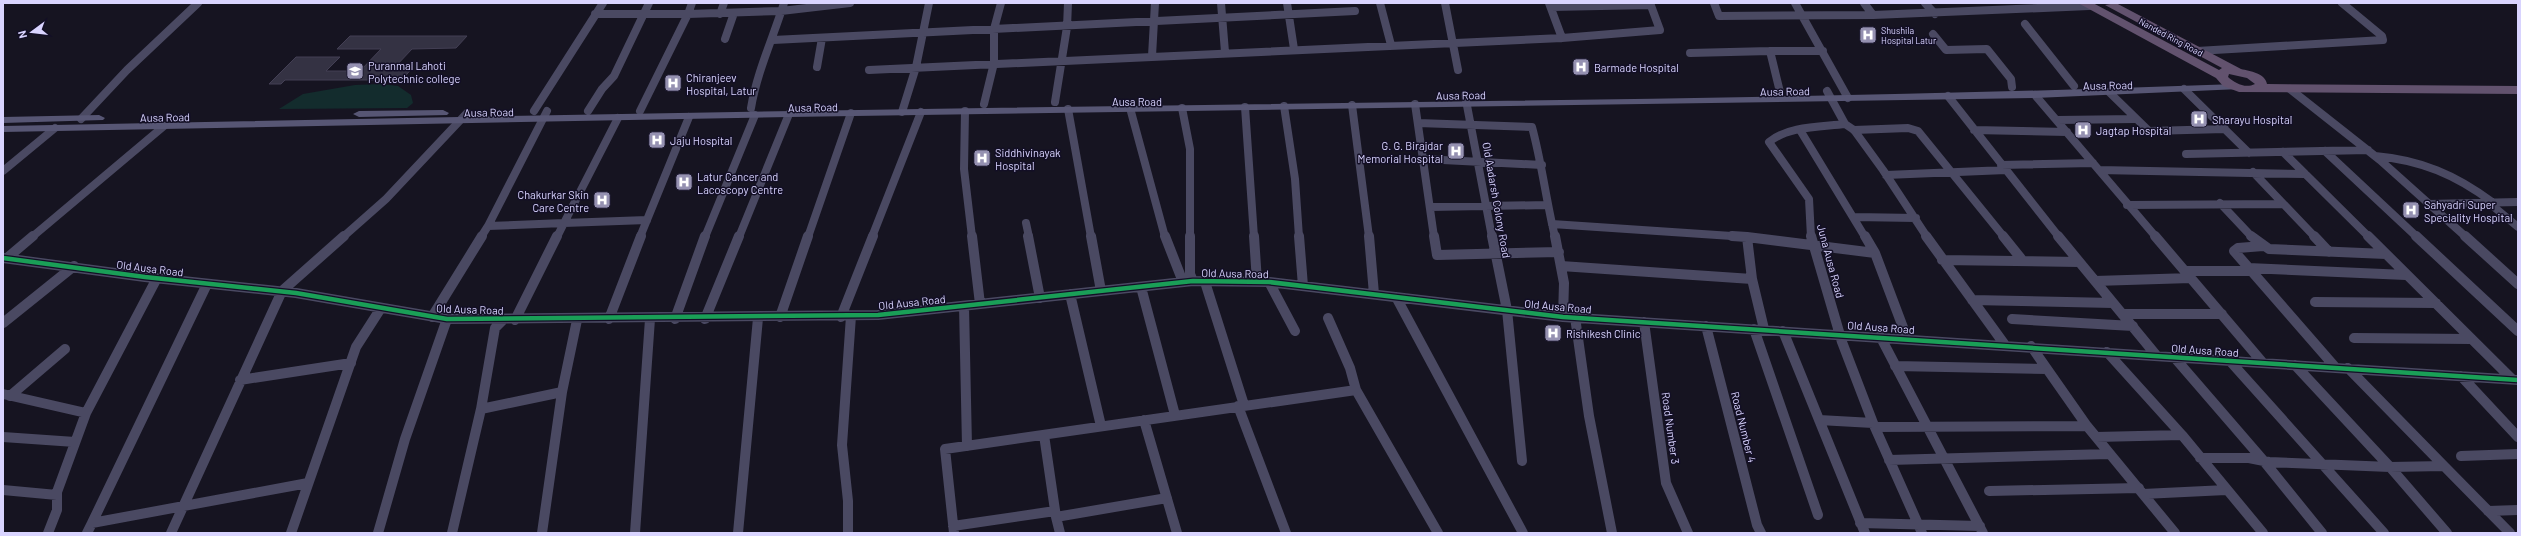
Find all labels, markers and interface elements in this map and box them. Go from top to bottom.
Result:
north arrow [12,12,52,52]
street label: Nanded Ring Road [2137,15,2205,59]
hospital icon: Shushila Hospital Latur [1858,25,1878,45]
place label: Shushila Hospital Latur [1881,25,1937,46]
text: N [15,29,29,40]
hospital icon: Barmade Hospital [1571,57,1591,77]
place label: Puranmal Lahoti Polytechnic college [368,59,460,85]
school or university icon: Puranmal Lahoti Polytechnic college [345,61,365,81]
place label: Barmade Hospital [1594,61,1679,74]
place label: Chiranjeev Hospital, Latur [686,71,756,97]
hospital icon: Chiranjeev Hospital, Latur [663,73,683,93]
street label: Ausa Road [2083,78,2133,92]
street label: Ausa Road [1760,84,1810,98]
street label: Ausa Road [1436,88,1486,102]
street label: Ausa Road [1112,95,1162,108]
street label: Ausa Road [788,100,838,114]
street label: Ausa Road [464,105,514,119]
hospital icon: Sharayu Hospital [2189,109,2209,129]
street label: Ausa Road [140,110,190,124]
place label: Sharayu Hospital [2212,113,2292,126]
hospital icon: Jagtap Hospital [2073,120,2093,140]
place label: Jagtap Hospital [2096,124,2171,137]
hospital icon: Jaju Hospital [647,130,667,150]
place label: Jaju Hospital [670,134,732,147]
place label: G. G. Birajdar Memorial Hospital [1358,139,1443,165]
hospital icon: G. G. Birajdar Memorial Hospital [1446,141,1466,161]
street label: Old Aadarsh Colony Road [1480,141,1514,259]
place label: Siddhivinayak Hospital [995,146,1061,172]
hospital icon: Siddhivinayak Hospital [972,148,992,168]
place label: Latur Cancer and Lacoscopy Centre [697,170,783,196]
hospital icon: Latur Cancer and Lacoscopy Centre [674,172,694,192]
place label: Chakurkar Skin Care Centre [517,188,589,214]
hospital icon: Chakurkar Skin Care Centre [592,190,612,210]
place label: Sahyadri Super Speciality Hospital [2424,198,2513,224]
hospital icon: Sahyadri Super Speciality Hospital [2401,200,2421,220]
street label: Juna Ausa Road [1815,223,1847,299]
street label: Old Ausa Road [116,257,184,279]
street label: Old Ausa Road [1201,266,1269,280]
street label: Old Ausa Road [878,292,946,312]
street label: Old Ausa Road [1524,297,1592,315]
street label: Old Ausa Road [436,301,504,317]
street label: Old Ausa Road [1847,318,1915,336]
hospital icon: Rishikesh Clinic [1543,323,1563,343]
place label: Rishikesh Clinic [1566,327,1641,340]
street label: Old Ausa Road [2171,341,2239,359]
street label: Road Number 4 [1729,390,1759,464]
street label: Road Number 3 [1660,391,1682,465]

